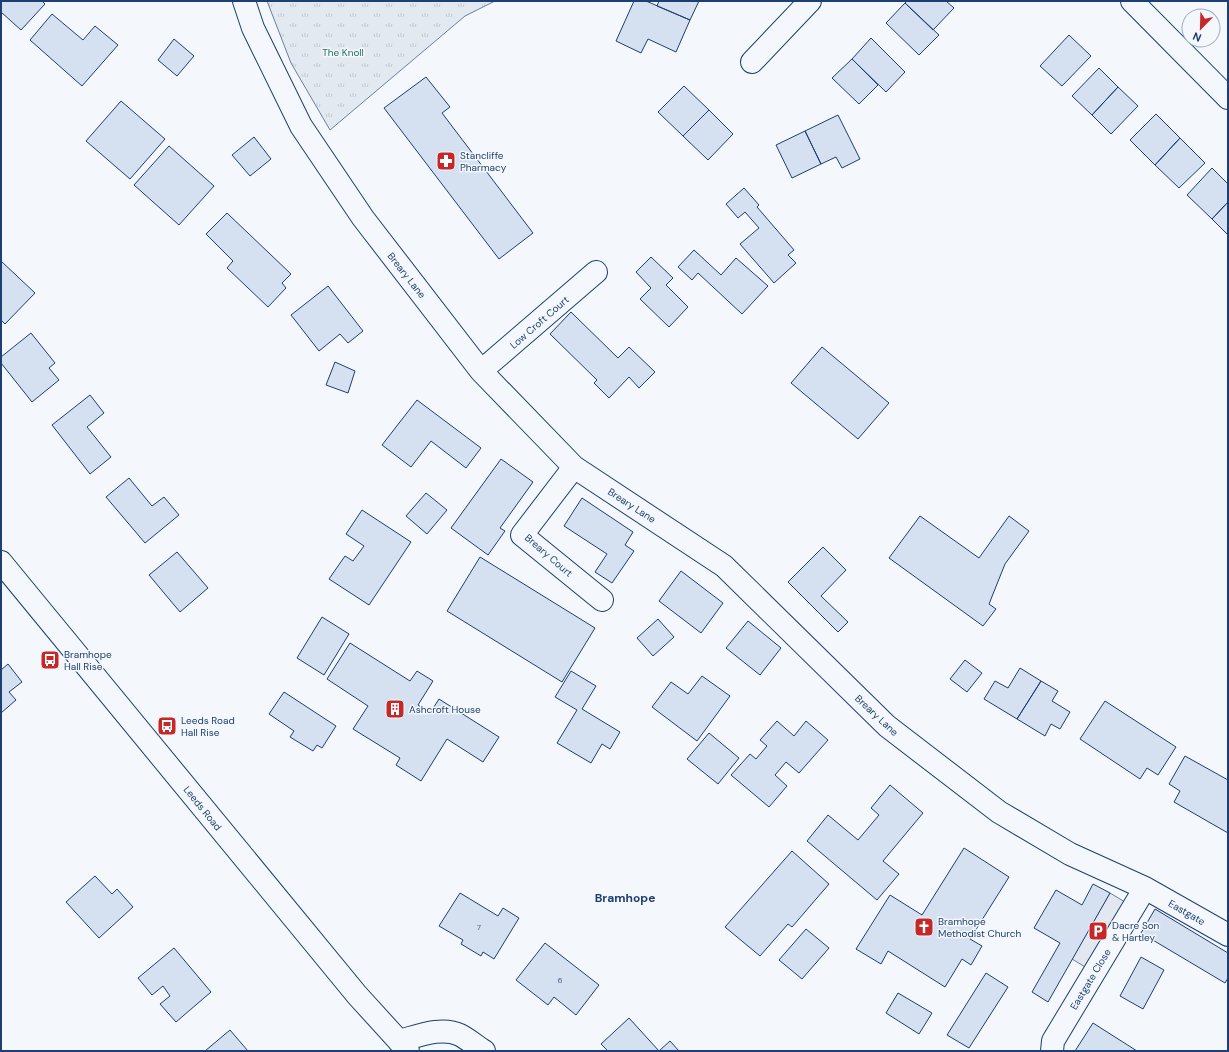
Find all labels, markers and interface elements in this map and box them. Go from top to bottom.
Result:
north arrow [1181,8,1221,48]
text: N [1191,29,1204,45]
park label: The Knoll [322,46,364,59]
place label: Stancliffe Pharmacy [460,149,507,174]
pharmacy icon: Stancliffe Pharmacy [435,150,457,172]
street label: Breary Lane [385,250,429,301]
street label: Low Croft Court [507,293,572,352]
street label: Breary Lane [605,485,658,526]
street label: Breary Court [522,531,575,580]
place label: Bramhope Hall Rise [64,648,112,673]
bus stop icon: Bramhope Hall Rise [39,649,61,671]
street label: Breary Lane [852,692,901,739]
building icon: Ashcroft House [384,698,406,720]
place label: Ashcroft House [409,703,481,716]
place label: Leeds Road Hall Rise [181,714,235,739]
bus stop icon: Leeds Road Hall Rise [156,715,178,737]
street label: Leeds Road [181,783,225,833]
district label: Bramhope [595,890,655,906]
street label: Eastgate [1166,897,1208,928]
place label: Bramhope Methodist Church [938,915,1021,940]
church icon: Bramhope Methodist Church [913,916,935,938]
place label: Dacre Son & Hartley [1112,919,1160,944]
parking icon: Dacre Son & Hartley [1087,920,1109,942]
house number: 7 [477,922,481,932]
street label: Eastgate Close [1067,946,1114,1012]
house number: 6 [557,975,563,985]

